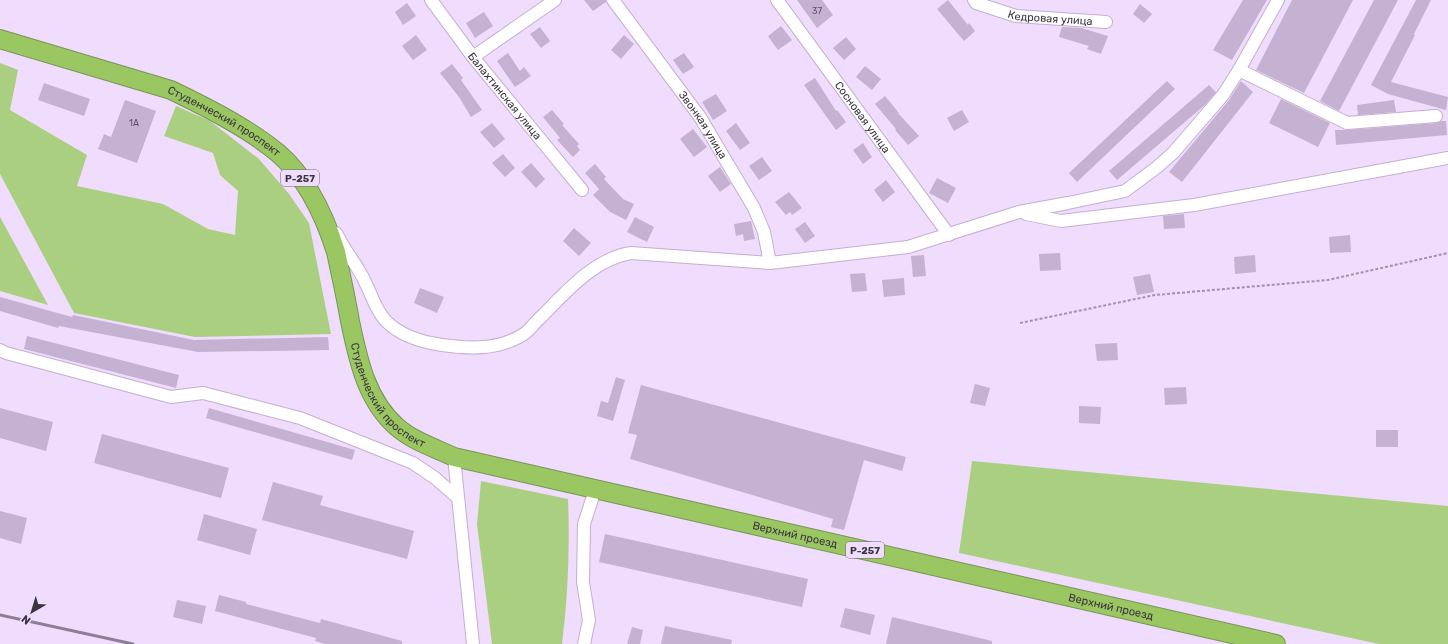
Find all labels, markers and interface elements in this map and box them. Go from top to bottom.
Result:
house number: 37 [812,6,822,16]
street label: Кедровая улица [1006,8,1093,28]
street label: Балахтинская улица [465,50,544,142]
street label: Сосновая улица [832,79,893,156]
street label: Студенческий проспект [165,83,283,160]
street label: Звонкая улица [676,89,729,161]
house number: 1А [129,118,139,128]
road number: Р-257 [281,170,319,186]
street label: Студенческий проспект [348,341,428,451]
street label: Верхний проезд [751,519,839,551]
road number: Р-257 [846,542,884,558]
street label: Верхний проезд [1067,591,1155,623]
north arrow [12,592,52,632]
text: N [19,612,33,627]

